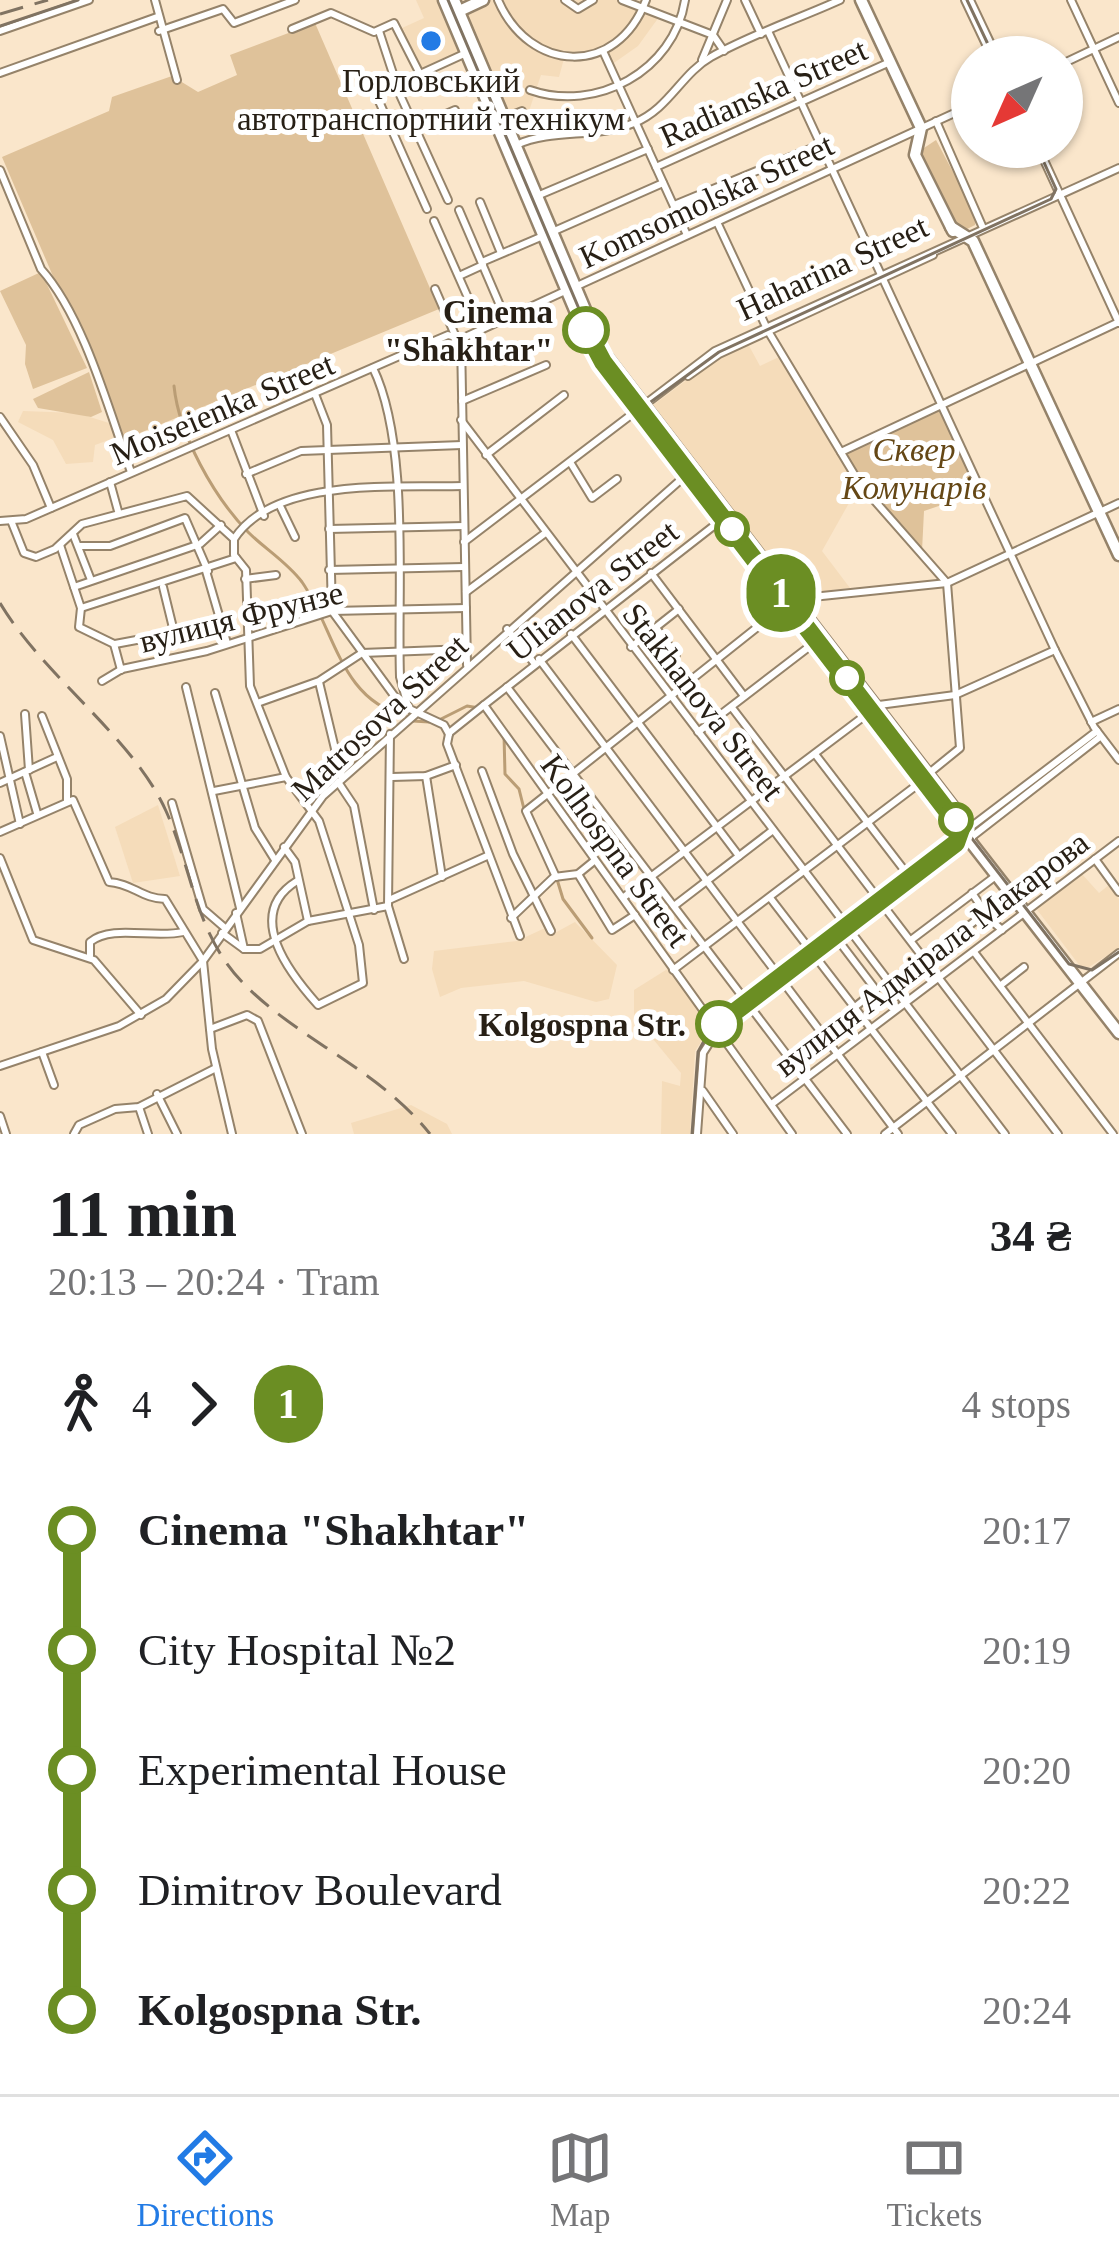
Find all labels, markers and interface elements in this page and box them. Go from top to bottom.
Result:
marker: Горловський автотранспортний технікум [418,28,444,54]
street label: Radianska Street [654,31,872,155]
north arrow [951,36,1083,168]
map controls [951,36,1083,168]
place label: Горловський автотранспортний технікум [237,63,625,137]
street label: Komsomolska Street [574,126,839,276]
street label: Haharina Street [731,208,933,328]
place label: Cinema "Shakhtar" [384,294,553,368]
marker: Cinema "Shakhtar" [564,308,608,352]
street label: Moiseienka Street [105,346,340,472]
park label: Сквер Комунарів [841,432,986,506]
street label: Ulianova Street [500,513,685,668]
unlabelled marker [716,513,748,545]
line badge: 1 [742,554,820,632]
text: 1 [771,570,792,616]
street label: вулиця Фрунзе [136,574,347,660]
street label: Stakhanova Street [615,596,791,807]
street label: Matrosova Street [285,627,475,808]
unlabelled marker [831,662,863,694]
street label: Kolhospna Street [534,748,697,953]
unlabelled marker [940,804,972,836]
street label: вулиця Адмірала Макарова [768,824,1096,1083]
marker: Kolgospna Str. [697,1002,741,1046]
place label: Kolgospna Str. [478,1007,686,1043]
text: 11 min [48,1177,237,1250]
text: 34 ₴ [990,1211,1071,1261]
text: 20:13 – 20:24 · Tram [48,1260,380,1303]
icon: walk [48,1371,114,1437]
icon: forward [170,1371,236,1437]
text: 1 [278,1381,299,1427]
text: 4 [132,1383,152,1426]
text: 4 stops [962,1383,1071,1426]
text: Cinema "Shakhtar" [138,1505,529,1555]
text: 20:17 [982,1509,1071,1552]
text: City Hospital №2 [138,1625,456,1675]
text: 20:19 [982,1629,1071,1672]
text: Experimental House [138,1745,507,1795]
text: 20:20 [982,1749,1071,1792]
text: Dimitrov Boulevard [138,1865,502,1915]
text: 20:22 [982,1869,1071,1912]
text: Kolgospna Str. [138,1985,421,2035]
text: 20:24 [982,1989,1071,2032]
tab: Directions [137,2125,274,2234]
tab: Map [547,2125,613,2234]
tab: Tickets [886,2125,982,2234]

